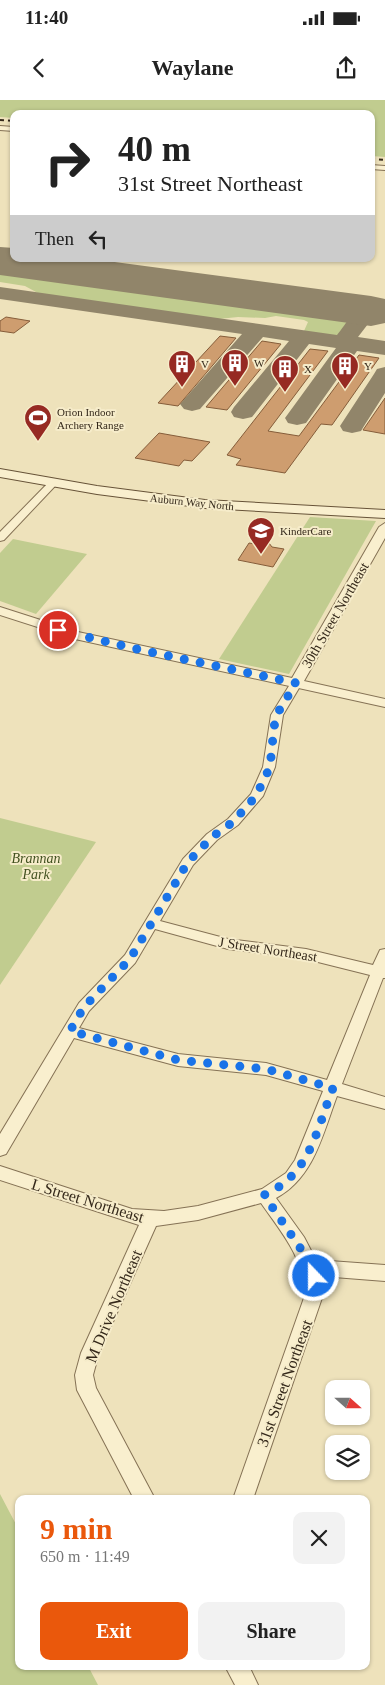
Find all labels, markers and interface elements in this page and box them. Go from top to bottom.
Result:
text: 11:40 [25,7,68,28]
icon: back [25,54,53,82]
icon: share [332,54,360,82]
text: Waylane [152,55,233,80]
icon: right [35,130,100,195]
text: 40 m [118,130,191,169]
text: 31st Street Northeast [118,171,303,196]
icon: left [84,225,112,253]
text: Then [35,228,74,249]
building icon: W [220,348,250,387]
building icon: V [167,349,197,388]
building icon: Y [330,351,360,390]
building icon: X [270,354,300,393]
place label: W [254,357,265,369]
place label: V [201,358,209,370]
place label: Y [364,360,372,372]
place label: X [304,363,312,375]
sports icon: Orion Indoor Archery Range [23,403,53,442]
place label: Orion Indoor Archery Range [57,406,124,431]
street label: Auburn Way North [149,492,235,512]
school or university icon: KinderCare [246,516,276,555]
place label: KinderCare [280,525,331,537]
street label: 30th Street Northeast [299,560,372,671]
pin [37,609,79,651]
icon: arrive [44,616,72,644]
park label: Brannan Park [12,851,61,882]
street label: J Street Northeast [218,934,318,965]
street label: L Street Northeast [30,1175,147,1226]
street label: M Drive Northeast [82,1247,145,1365]
position arrow [287,1249,339,1301]
street label: 31st Street Northeast [254,1317,316,1449]
north arrow [325,1380,370,1425]
map controls [325,1380,370,1480]
button: layers [325,1435,370,1480]
text: 9 min [40,1512,113,1545]
button: close [293,1512,345,1564]
text: 650 m · 11:49 [40,1548,130,1565]
button: Exit [40,1602,188,1660]
button: Share [198,1602,345,1660]

